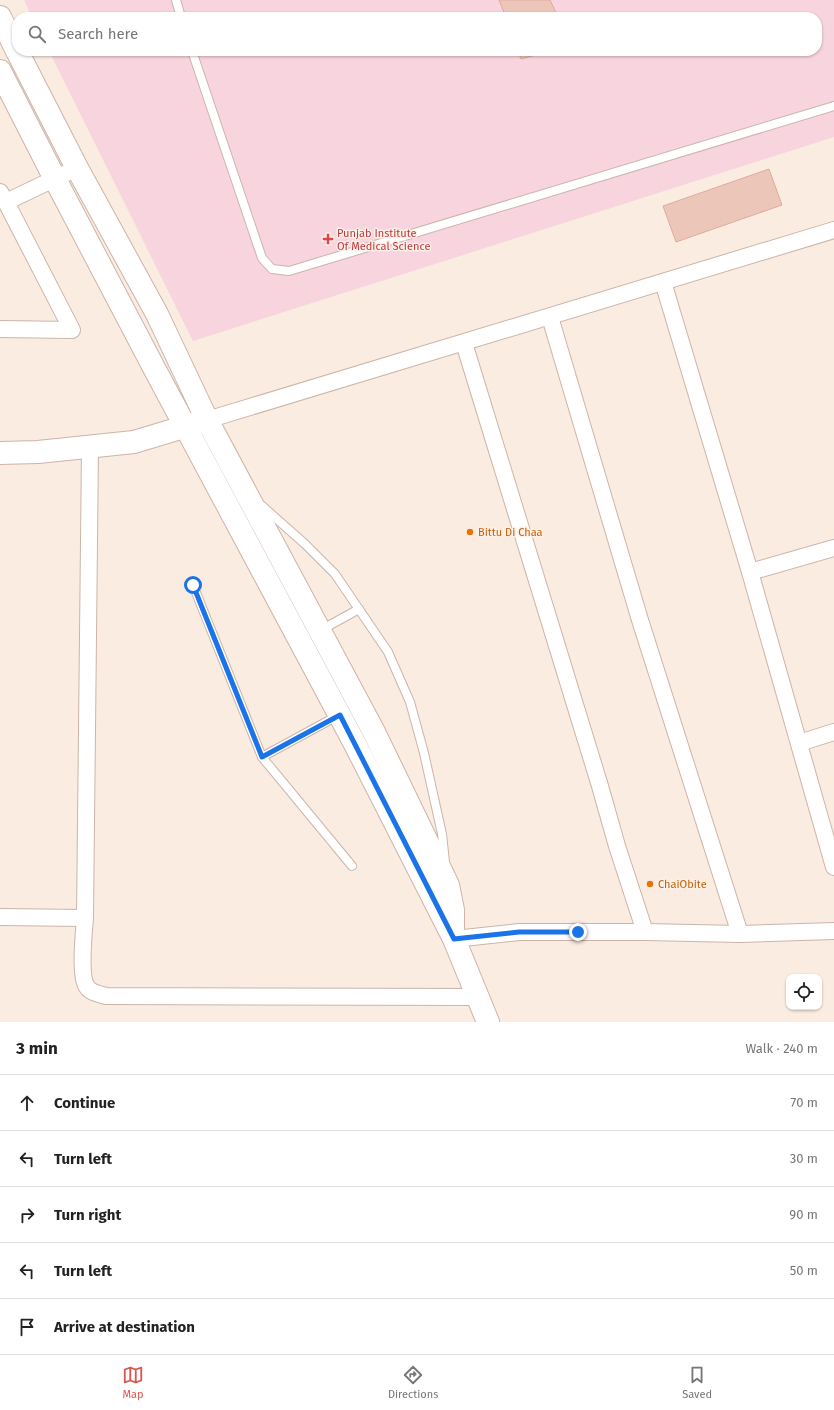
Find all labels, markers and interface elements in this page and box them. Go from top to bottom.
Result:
search box [12,12,822,56]
icon: search [26,23,48,45]
text: Search here [58,25,138,43]
place label: Punjab Institute Of Medical Science [337,227,430,253]
marker: Punjab Institute Of Medical Science [322,233,334,245]
place label: Bittu Di Chaa [478,526,543,539]
marker: Bittu Di Chaa [465,527,475,537]
route start [184,576,202,594]
place label: ChaiObite [658,878,707,891]
marker: ChaiObite [645,879,655,889]
route end [569,923,587,941]
map controls [786,974,822,1010]
button: locate [786,974,822,1010]
text: 3 min [16,1038,58,1059]
text: Walk · 240 m [745,1041,818,1056]
icon: ahead [16,1092,38,1114]
text: Continue [54,1094,115,1112]
text: 70 m [791,1095,818,1110]
icon: left [16,1148,38,1170]
text: Turn left [54,1150,112,1168]
text: 30 m [790,1151,818,1166]
icon: right [16,1204,38,1226]
text: Turn right [54,1206,121,1224]
text: 90 m [789,1207,818,1222]
icon: left [16,1260,38,1282]
text: Turn left [54,1262,112,1280]
text: 50 m [790,1263,818,1278]
icon: arrive [16,1316,38,1338]
text: Arrive at destination [54,1318,195,1336]
tab: Map [122,1364,144,1401]
tab: Directions [388,1364,438,1401]
tab: Saved [682,1364,712,1401]

